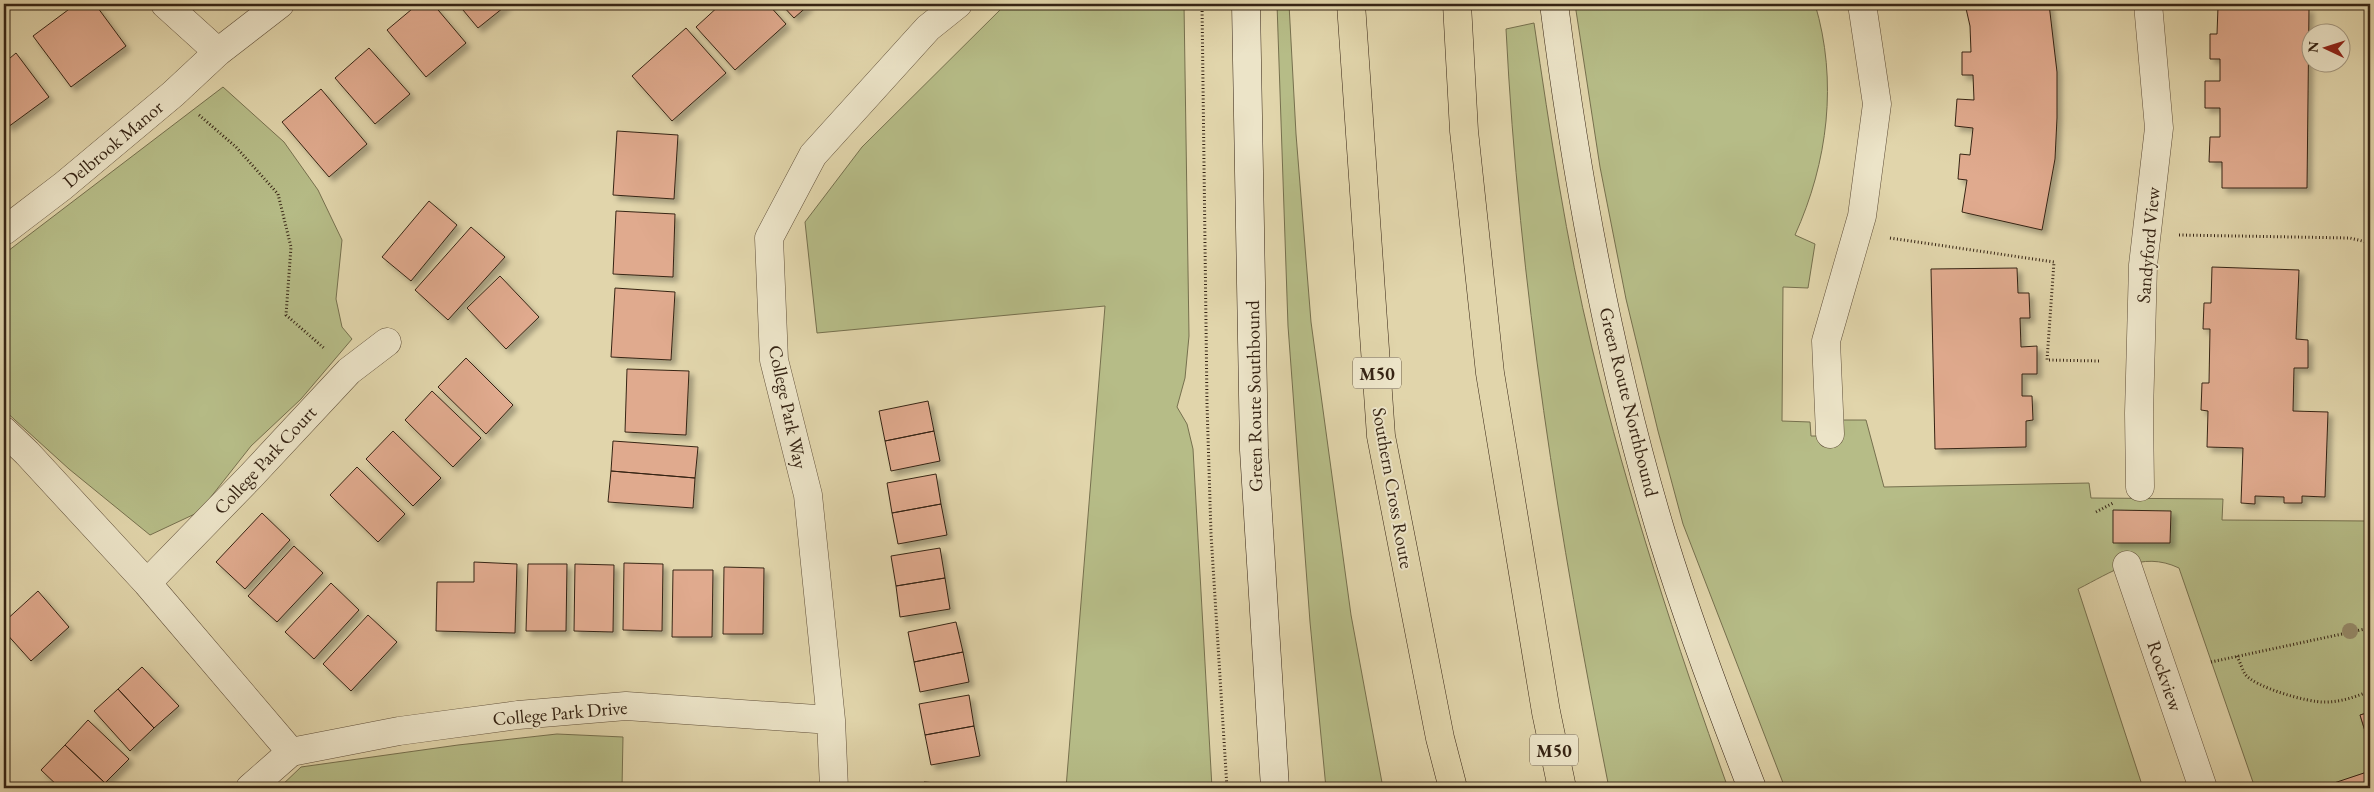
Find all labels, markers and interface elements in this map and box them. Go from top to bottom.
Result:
north arrow [2302,22,2352,72]
text: N [2304,40,2322,53]
street label: Delbrook Manor [58,94,169,193]
street label: Sandyford View [2130,185,2166,304]
street label: Green Route Southbound [1240,300,1268,492]
street label: Green Route Northbound [1593,305,1665,500]
street label: College Park Way [763,343,813,472]
road number: M50 [1353,358,1401,388]
street label: College Park Court [208,400,322,520]
street label: Southern Cross Route [1367,405,1419,571]
street label: Rockview [2141,637,2189,716]
street label: College Park Drive [491,695,629,731]
road number: M50 [1530,734,1578,766]

